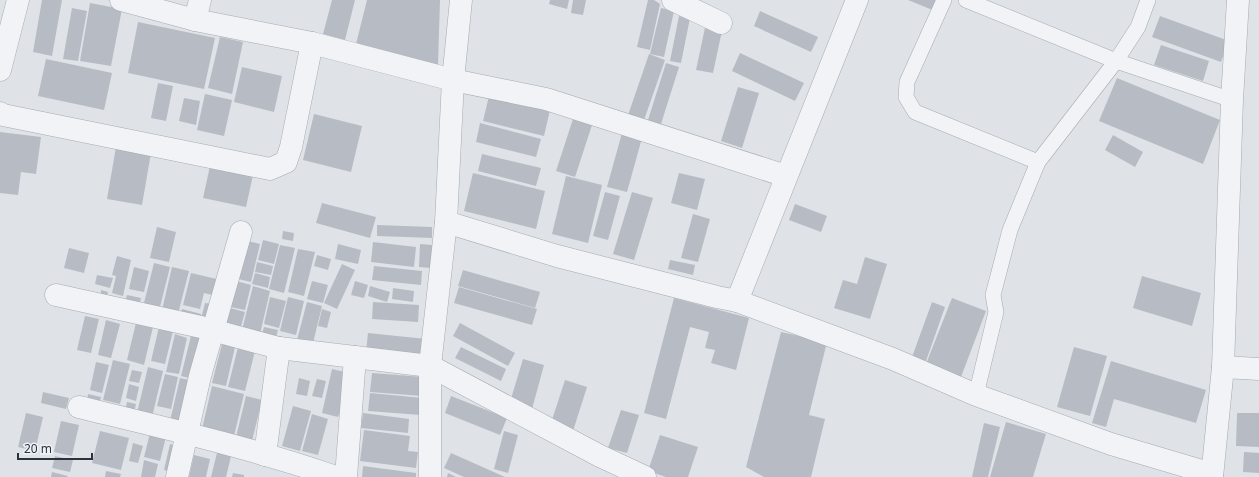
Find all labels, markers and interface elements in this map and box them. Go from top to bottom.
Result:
scale bar [18,435,92,461]
text: 20 m [24,440,52,457]

